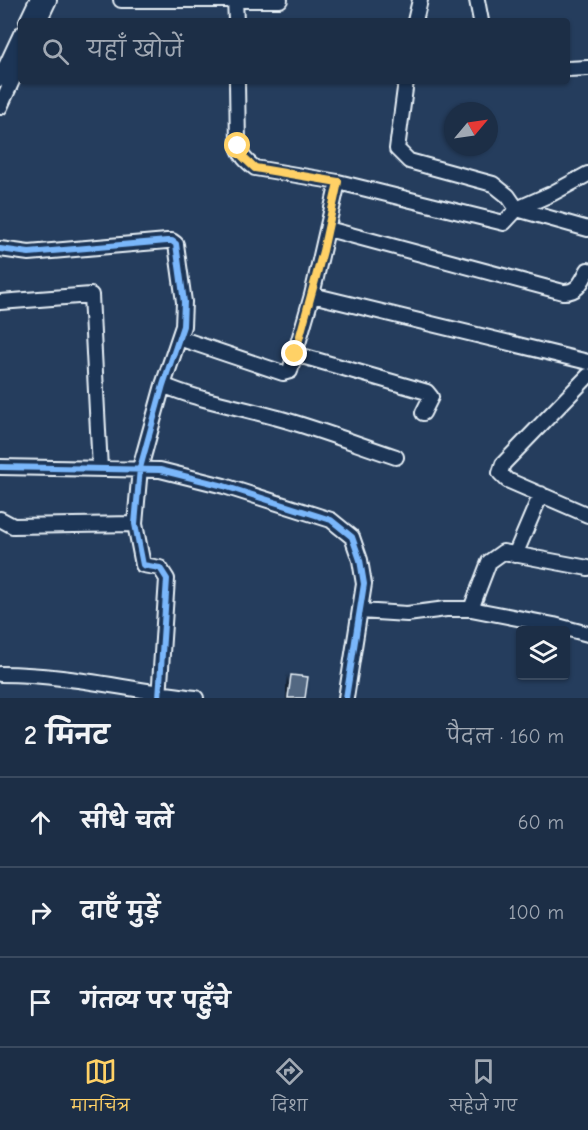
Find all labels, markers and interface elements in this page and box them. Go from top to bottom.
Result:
search box [18,18,570,84]
icon: search [39,35,72,68]
text: यहाँ खोजें [87,37,183,63]
north arrow [444,102,498,156]
route start [224,132,250,158]
route end [281,340,307,366]
map controls [516,626,570,680]
button: layers [516,626,570,680]
text: 2 मिनट [24,721,109,751]
text: पैदल · 160 m [447,725,564,748]
icon: ahead [24,806,57,839]
text: सीधे चलें [81,808,173,834]
text: 60 m [518,811,564,834]
icon: right [24,896,57,929]
text: दाएँ मुड़ें [81,898,160,924]
text: 100 m [509,901,564,924]
icon: arrive [24,986,57,1019]
text: गंतव्य पर पहुँचे [81,988,230,1014]
tab: मानचित्र [71,1055,130,1123]
tab: दिशा [271,1055,308,1123]
tab: सहेजे गए [449,1055,517,1123]

